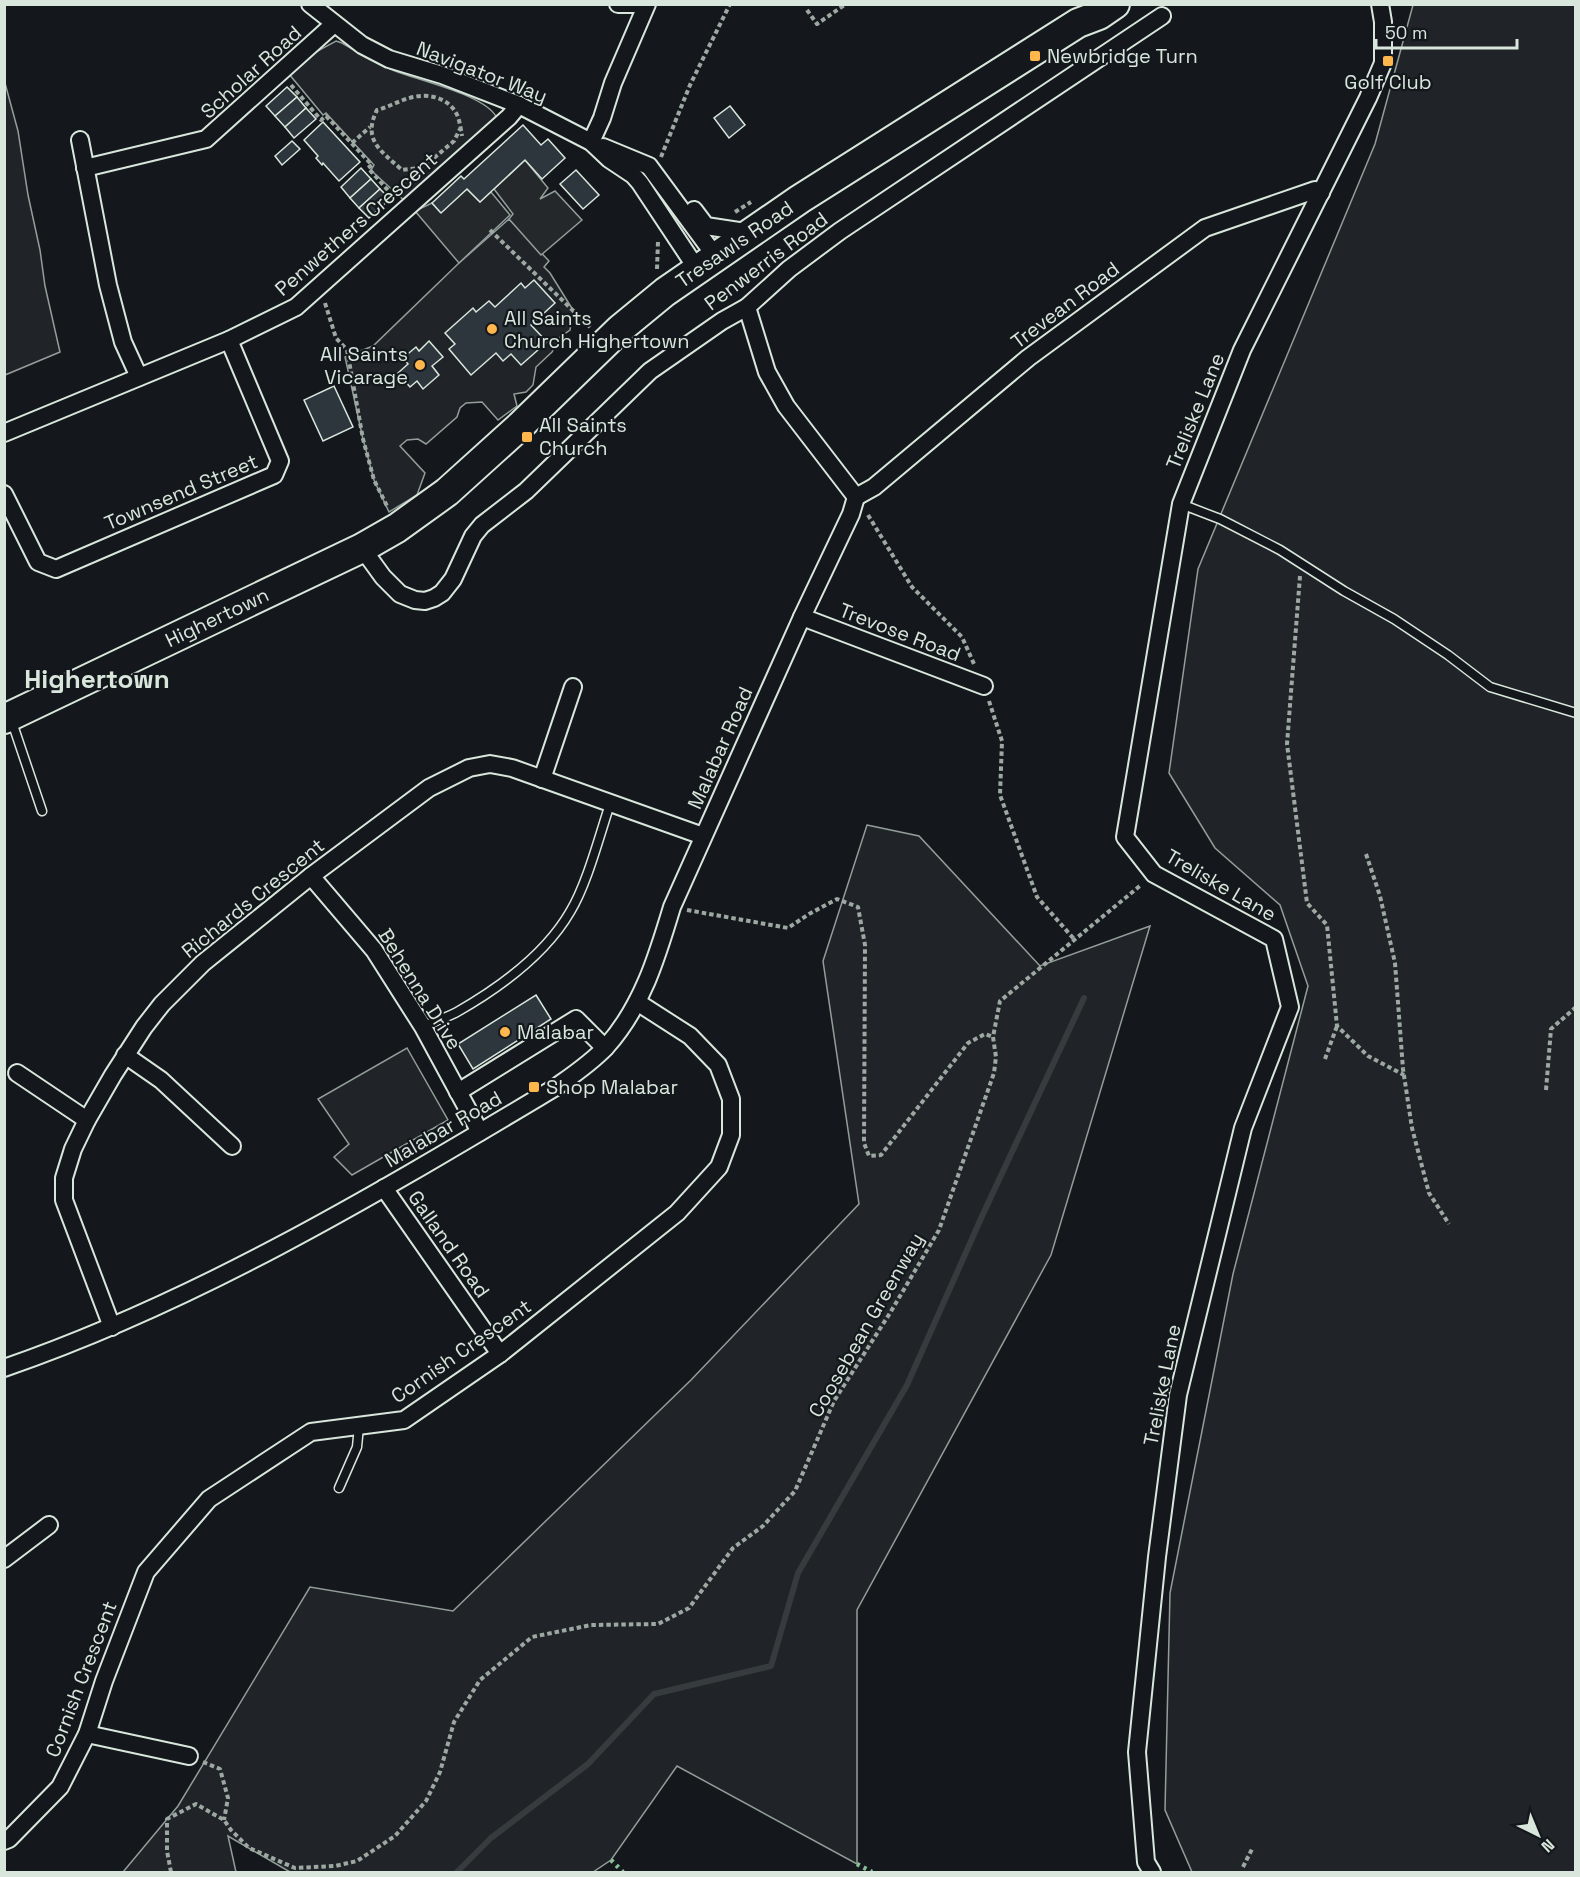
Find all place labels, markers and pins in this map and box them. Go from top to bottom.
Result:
place label: Newbridge Turn [1047,43,1198,69]
marker: Newbridge Turn [1028,49,1042,63]
marker: Golf Club [1381,54,1395,68]
place label: Golf Club [1344,69,1432,95]
place label: All Saints Church Highertown [504,305,690,354]
marker: All Saints Church Highertown [485,322,499,336]
place label: All Saints Vicarage [320,341,408,390]
marker: All Saints Vicarage [413,358,427,372]
place label: All Saints Church [539,412,627,461]
marker: All Saints Church [520,430,534,444]
place label: Malabar [517,1019,594,1045]
marker: Malabar [498,1025,512,1039]
place label: Shop Malabar [546,1074,678,1100]
marker: Shop Malabar [527,1080,541,1094]

